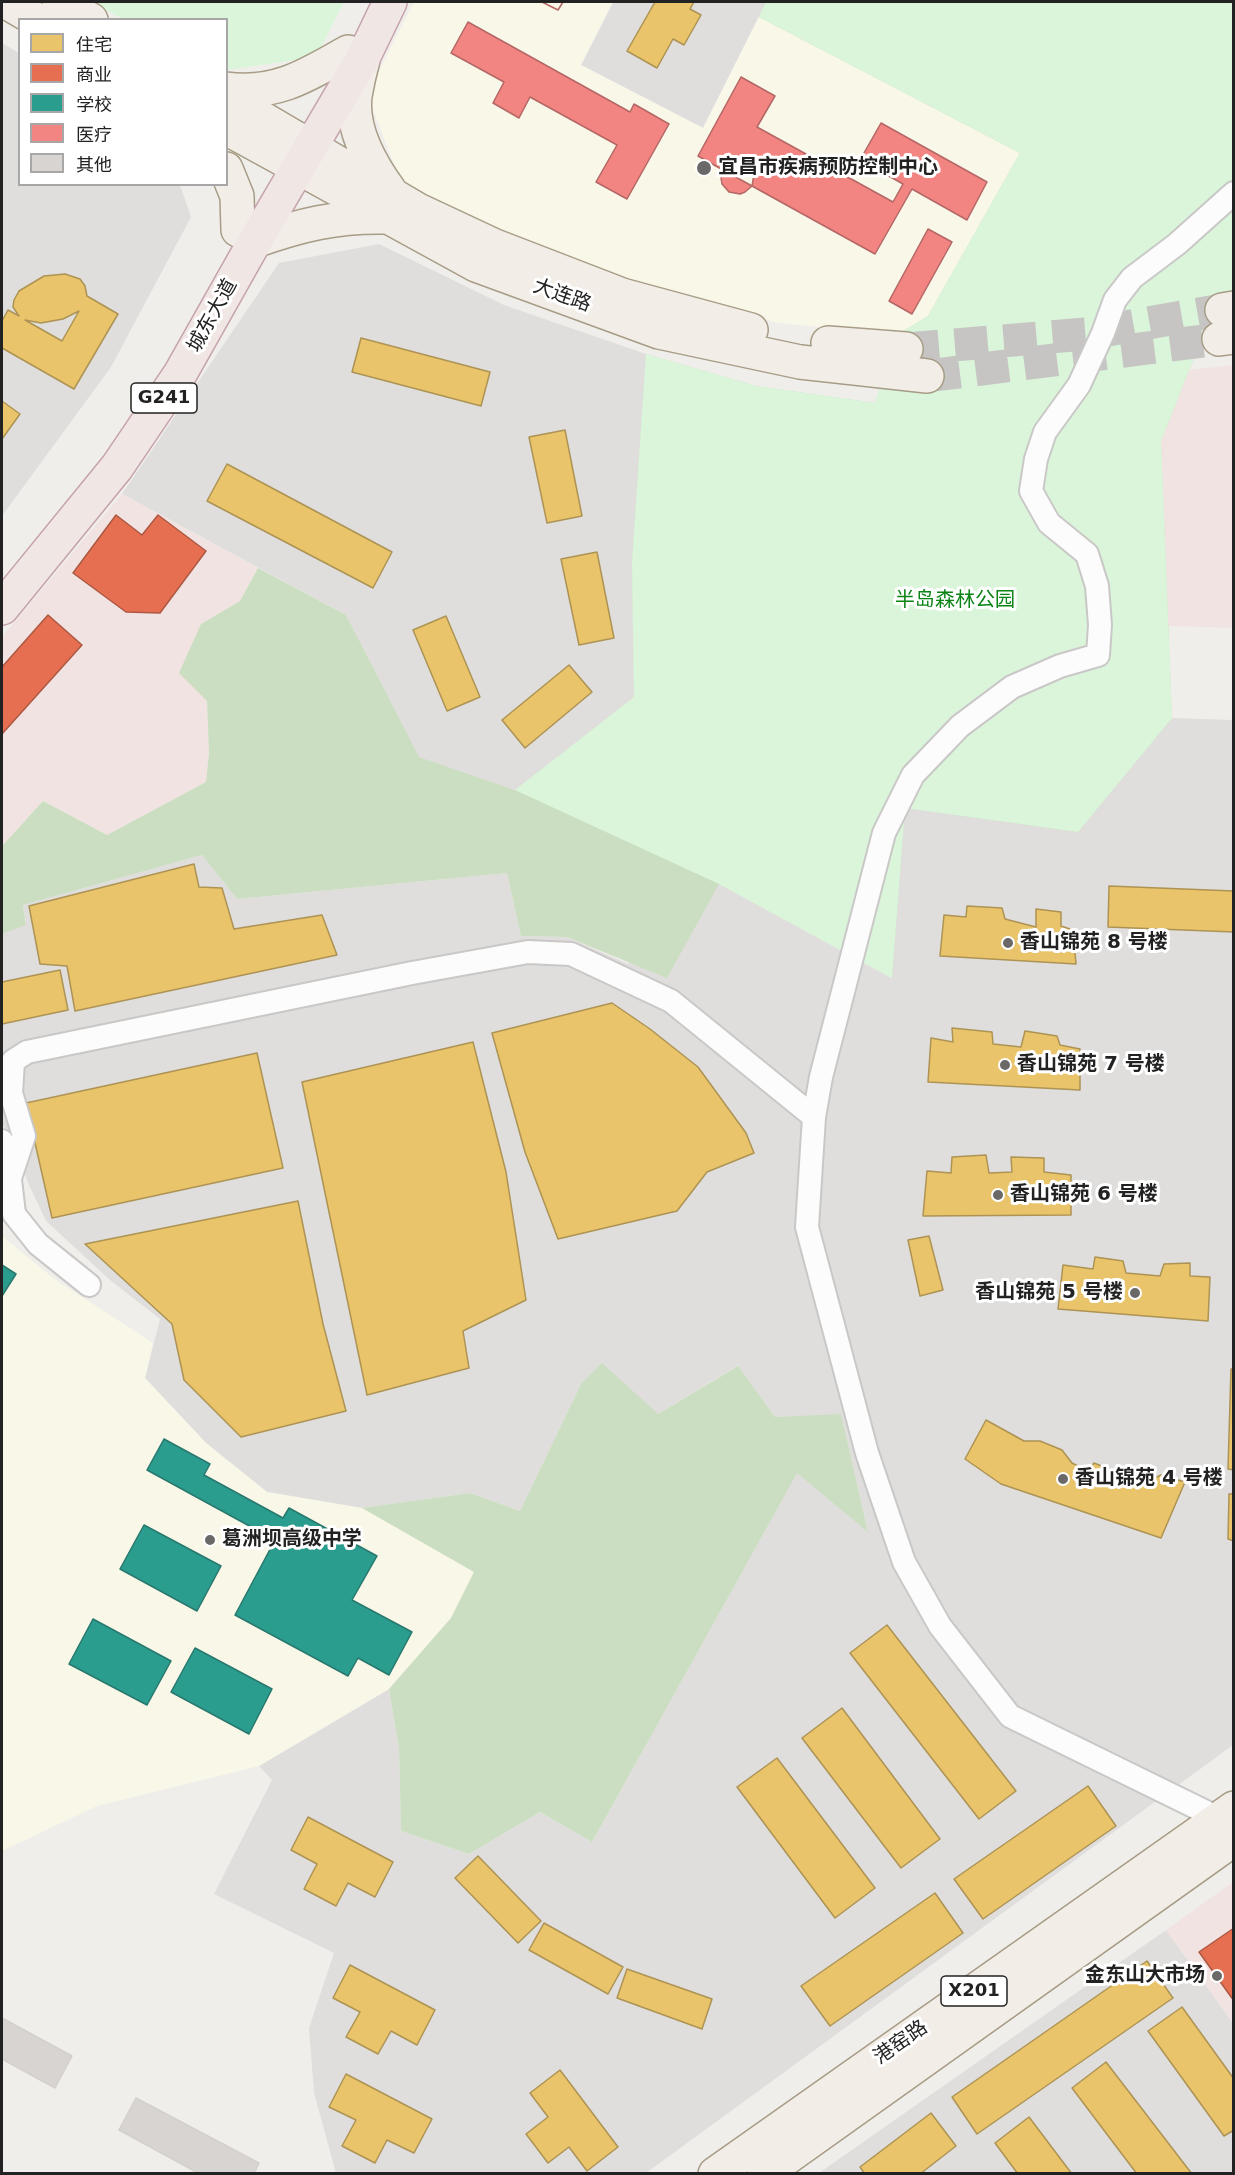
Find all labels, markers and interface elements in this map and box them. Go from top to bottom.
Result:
legend [18,18,228,186]
text: 住宅 [76,34,112,55]
text: 商业 [76,64,112,85]
text: 学校 [76,94,112,115]
text: 医疗 [76,124,112,145]
text: 其他 [76,154,112,175]
place label: 宜昌市疾病预防控制中心 [718,156,938,180]
marker: 宜昌市疾病预防控制中心 [695,159,713,177]
street label: 大连路 [530,274,594,318]
street label: 城东大道 [183,275,243,357]
road number: G241 [131,383,197,413]
park label: 半岛森林公园 [895,589,1015,613]
place label: 香山锦苑 8 号楼 [1020,931,1168,955]
marker: 香山锦苑 8 号楼 [1001,936,1015,950]
place label: 香山锦苑 7 号楼 [1017,1053,1165,1077]
marker: 香山锦苑 7 号楼 [998,1058,1012,1072]
place label: 香山锦苑 6 号楼 [1010,1183,1158,1207]
marker: 香山锦苑 6 号楼 [991,1188,1005,1202]
place label: 香山锦苑 5 号楼 [975,1281,1123,1305]
marker: 香山锦苑 5 号楼 [1128,1286,1142,1300]
place label: 香山锦苑 4 号楼 [1075,1467,1223,1491]
marker: 香山锦苑 4 号楼 [1056,1472,1070,1486]
place label: 葛洲坝高级中学 [222,1528,362,1552]
marker: 葛洲坝高级中学 [203,1533,217,1547]
place label: 金东山大市场 [1085,1964,1205,1988]
marker: 金东山大市场 [1210,1969,1224,1983]
road number: X201 [941,1976,1007,2006]
street label: 港窑路 [870,2016,932,2070]

